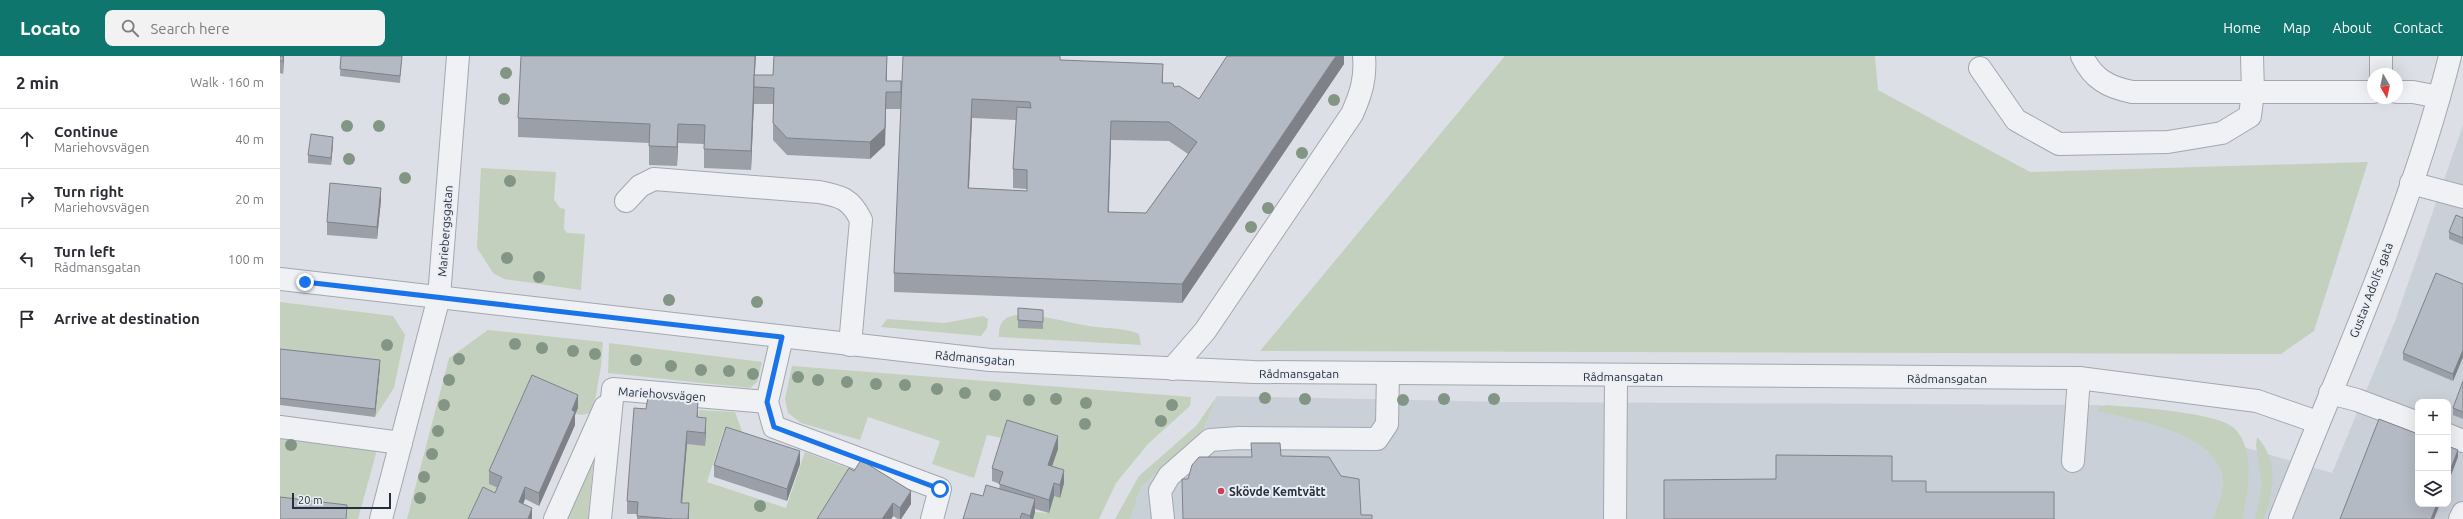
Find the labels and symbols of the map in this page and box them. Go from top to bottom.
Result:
north arrow [2367,68,2403,104]
street label: Mariebergsgatan [435,185,455,277]
street label: Gustav Adolfs gata [2347,241,2395,339]
route end [296,273,314,291]
street label: Rådmansgatan [935,348,1015,368]
street label: Rådmansgatan [1259,367,1339,380]
street label: Rådmansgatan [1583,370,1663,383]
street label: Rådmansgatan [1907,372,1987,385]
street label: Mariehovsvägen [618,384,706,404]
route start [931,480,949,498]
place label: Skövde Kemtvätt [1229,485,1326,498]
marker: Skövde Kemtvätt [1216,486,1226,496]
scale bar [292,491,391,510]

